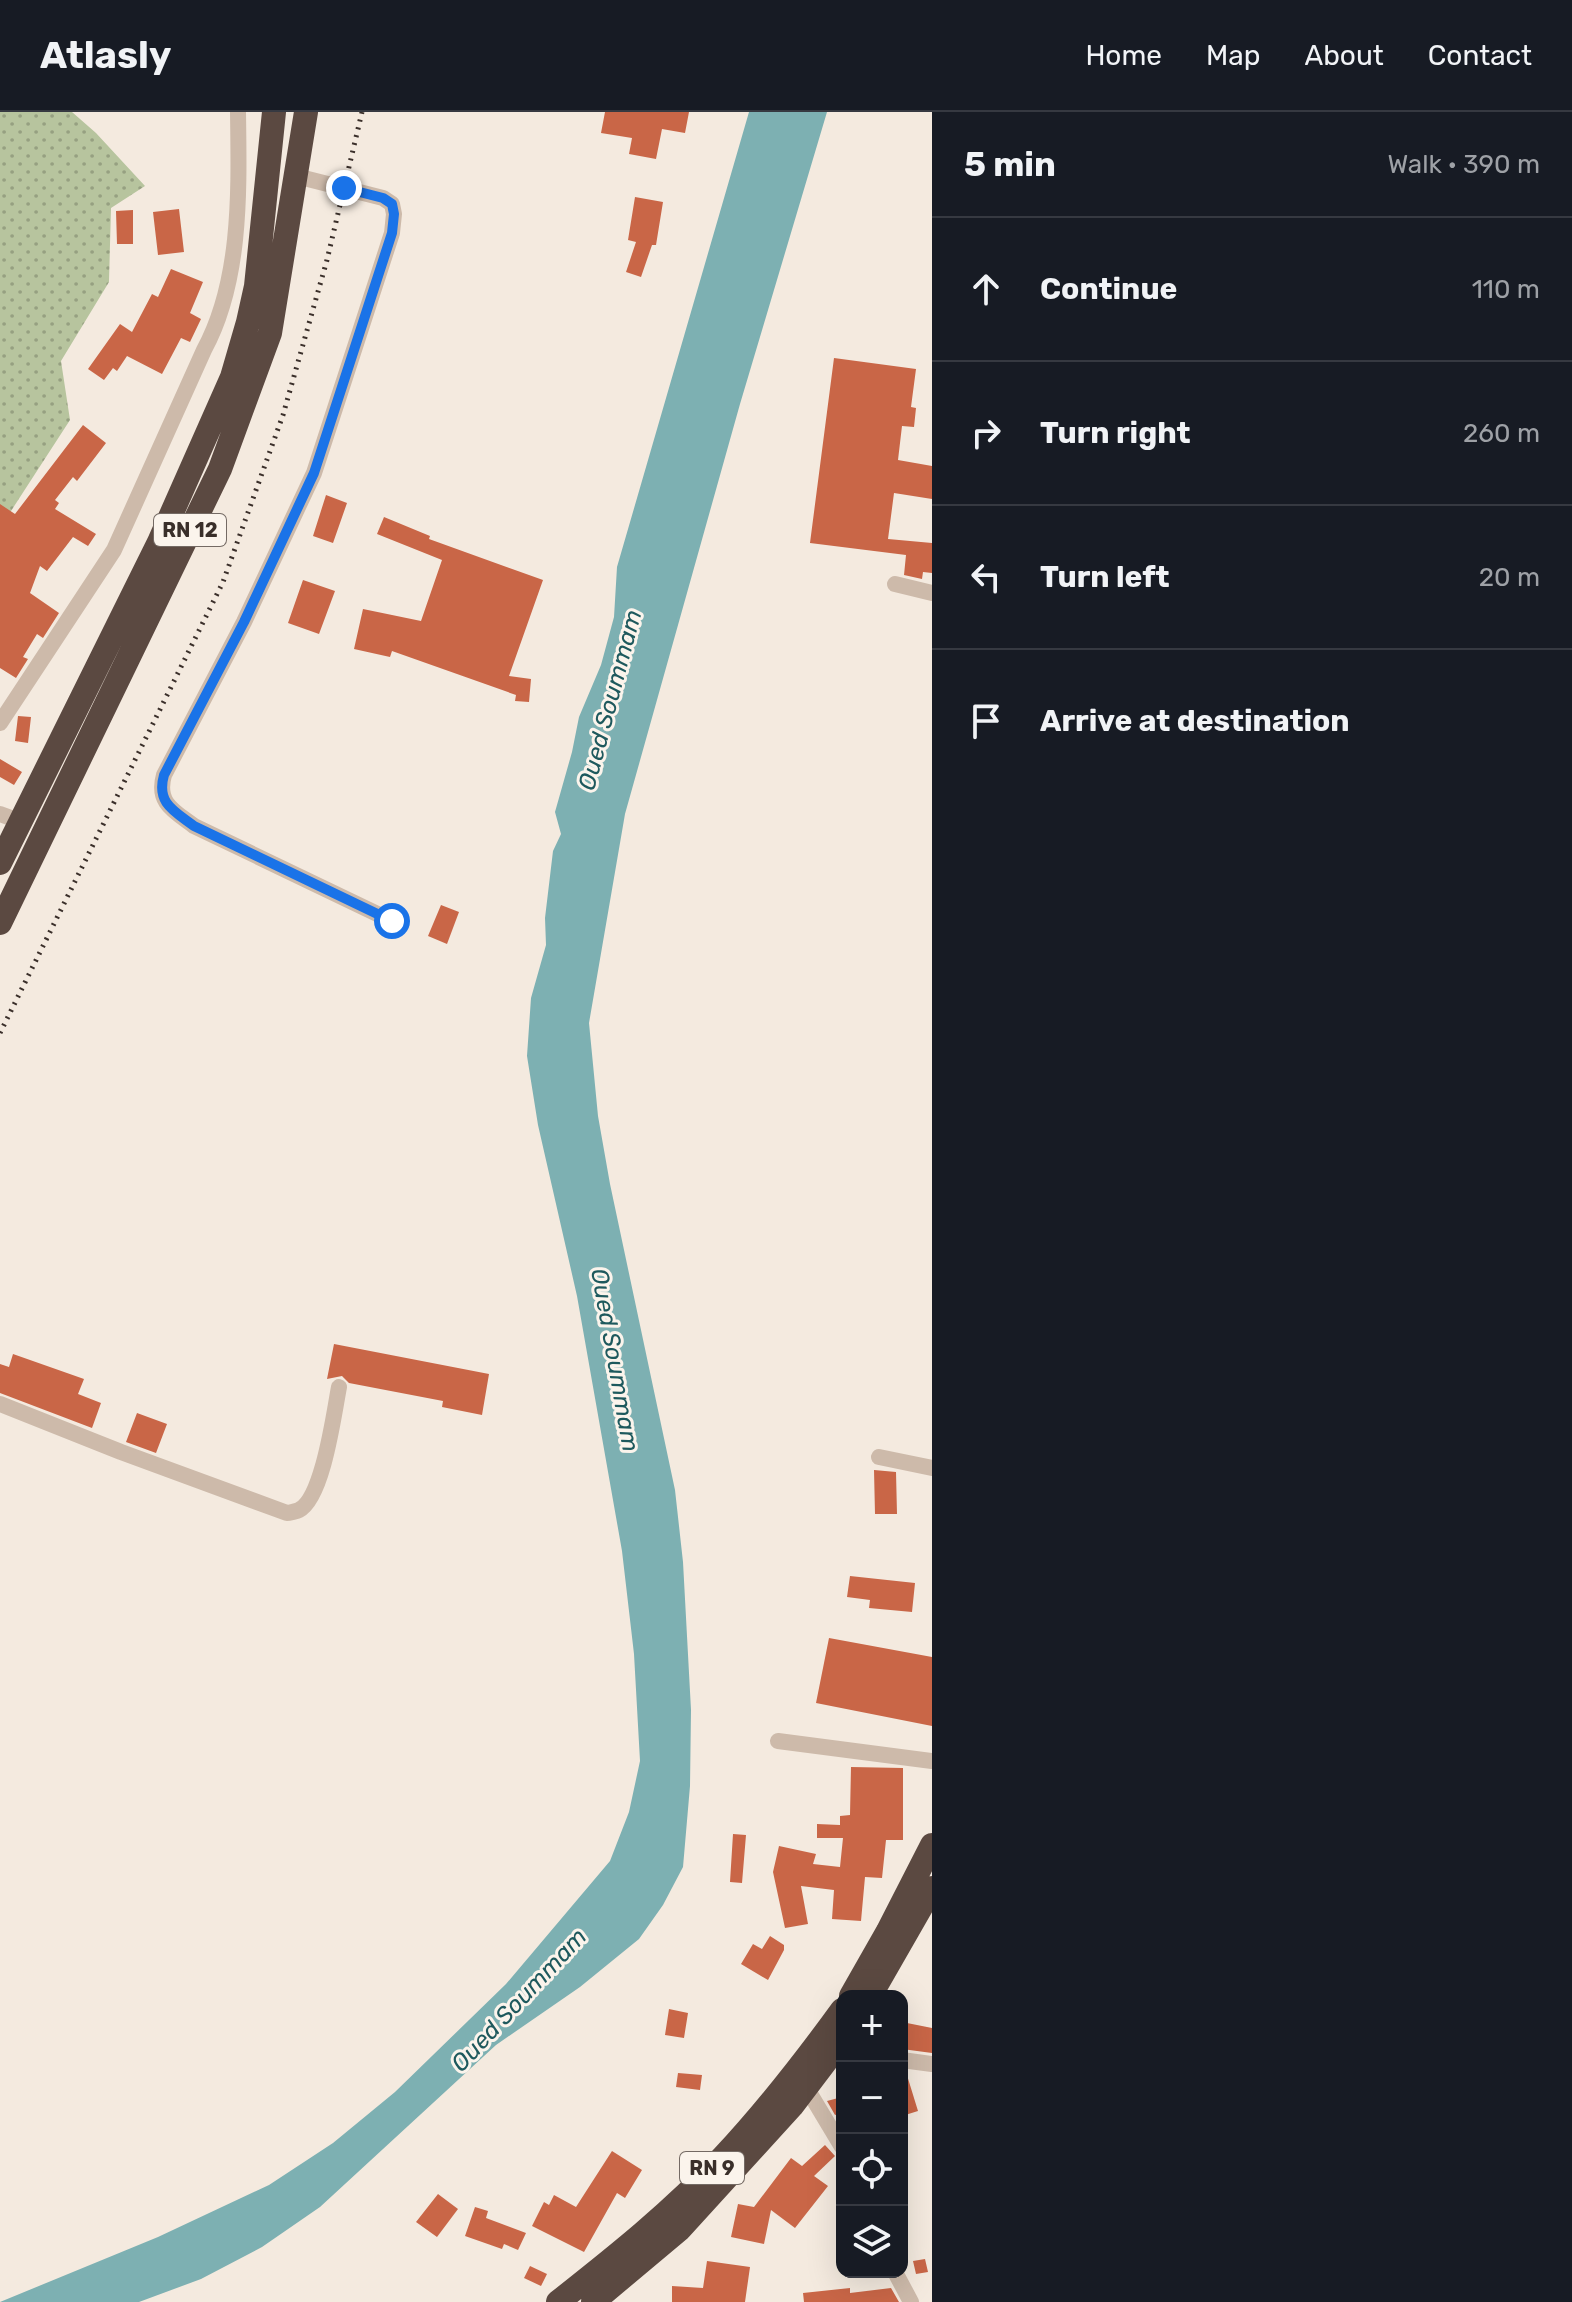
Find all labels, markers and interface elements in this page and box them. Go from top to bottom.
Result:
text: Atlasly [40,32,172,78]
text: Home [1085,39,1162,72]
text: Map [1206,39,1260,72]
text: About [1304,39,1384,72]
text: Contact [1428,39,1532,72]
text: 5 min [964,144,1056,185]
text: Walk · 390 m [1388,149,1540,180]
route end [326,170,362,206]
icon: ahead [964,267,1008,311]
text: Continue [1040,271,1177,307]
text: 110 m [1472,274,1540,305]
icon: right [964,411,1008,455]
text: Turn right [1040,415,1191,451]
text: 260 m [1463,418,1540,449]
road number: RN 12 [154,514,226,546]
icon: left [964,555,1008,599]
text: Turn left [1040,559,1170,595]
text: 20 m [1479,562,1540,593]
water label: Oued Soummam [572,607,648,793]
icon: arrive [964,699,1008,743]
text: Arrive at destination [1040,703,1350,739]
route start [374,903,410,939]
water label: Oued Soummam [585,1266,645,1454]
water label: Oued Soummam [445,1923,593,2077]
map controls [836,1990,908,2278]
button: + [836,1990,908,2062]
button: − [836,2062,908,2134]
button: locate [836,2134,908,2206]
road number: RN 9 [680,2152,744,2184]
button: layers [836,2206,908,2278]

